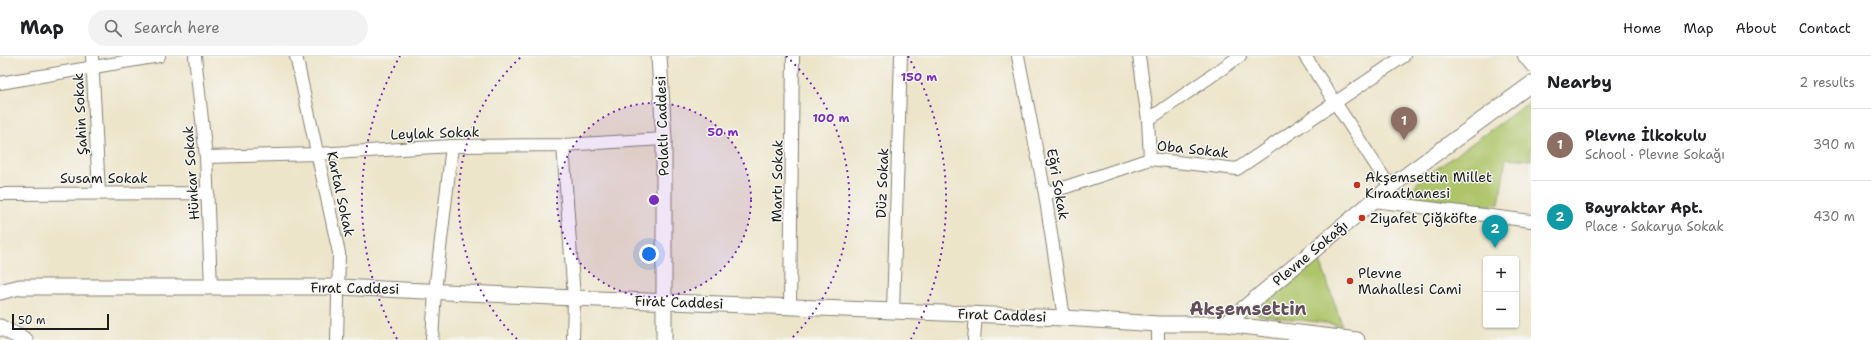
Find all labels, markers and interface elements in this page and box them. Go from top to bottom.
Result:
search box [88,10,368,46]
text: Map [20,15,64,40]
icon: search [102,17,124,39]
text: Search here [134,18,220,38]
text: Home [1623,19,1662,37]
text: Map [1684,19,1714,37]
text: About [1736,19,1777,37]
text: Contact [1799,19,1851,37]
text: 150 m [901,69,937,85]
text: Nearby [1547,71,1612,93]
street label: Şahin Sokak [69,72,91,156]
text: 2 results [1799,74,1855,91]
street label: Polatlı Caddesi [651,75,673,177]
pin: 1 [1391,107,1417,140]
text: 100 m [813,110,850,126]
street label: Leylak Sokak [390,122,480,144]
text: 50 m [708,124,739,140]
street label: Hünkar Sokak [179,125,203,221]
text: Plevne İlkokulu [1585,126,1707,146]
street label: Oba Sokak [1156,136,1230,162]
text: 1 [1557,136,1563,153]
text: 390 m [1813,136,1855,153]
street label: Martı Sokak [767,139,787,223]
text: School · Plevne Sokağı [1585,146,1725,163]
street label: Düz Sokak [872,147,892,219]
street label: Eğri Sokak [1043,147,1073,221]
street label: Kartal Sokak [323,150,359,238]
place label: Akşemsettin Millet Kıraathanesi [1365,168,1492,202]
street label: Susam Sokak [60,169,148,187]
marker: Akşemsettin Millet Kıraathanesi [1352,180,1362,190]
centre of rings [647,193,661,207]
text: Bayraktar Apt. [1585,198,1703,218]
text: 2 [1555,208,1565,225]
text: 430 m [1813,208,1855,225]
place label: Ziyafet Çiğköfte [1370,209,1477,227]
marker: Ziyafet Çiğköfte [1357,213,1367,223]
pin: 2 [1482,215,1508,248]
street label: Plevne Sokağı [1269,216,1351,290]
text: Place · Sakarya Sokak [1585,218,1724,235]
your location [639,244,659,264]
map controls [1483,256,1519,328]
button: + [1483,256,1519,292]
place label: Plevne Mahallesi Cami [1358,264,1462,298]
marker: Plevne Mahallesi Cami [1345,276,1355,286]
street label: Fırat Caddesi [310,278,400,298]
street label: Fırat Caddesi [634,291,724,313]
button: − [1483,292,1519,328]
district label: Akşemsettin [1190,297,1306,321]
street label: Fırat Caddesi [957,304,1047,326]
scale bar [12,312,109,331]
text: 50 m [18,313,46,328]

